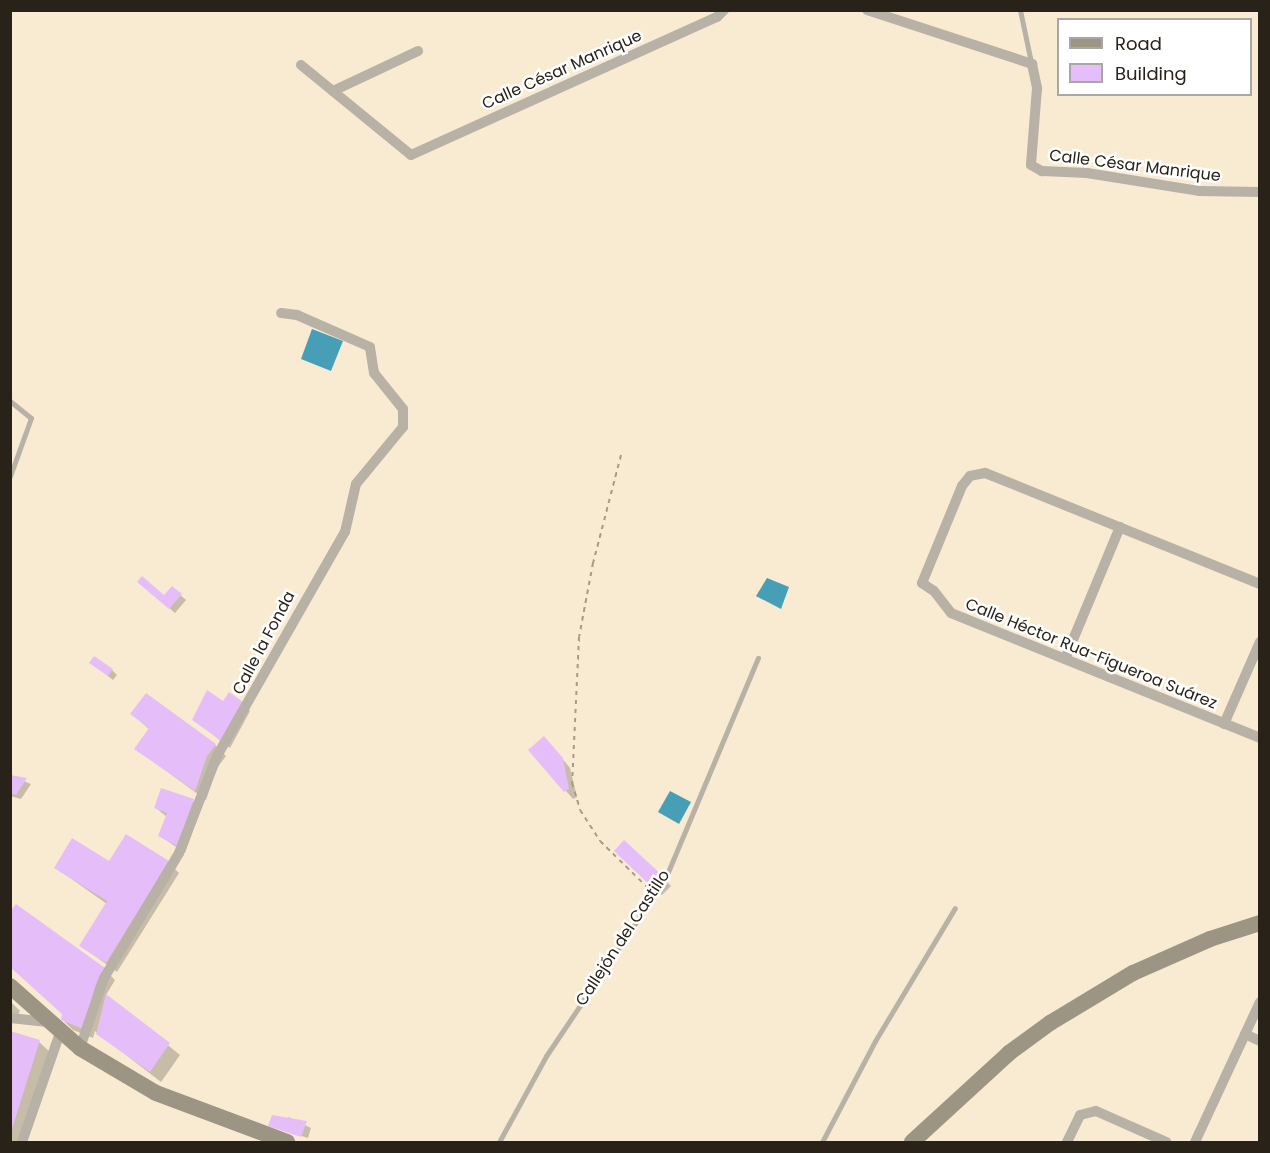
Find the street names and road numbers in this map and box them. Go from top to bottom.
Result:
street label: Calle César Manrique [479,26,645,114]
street label: Calle César Manrique [1048,146,1222,186]
street label: Calle la Fonda [229,588,299,698]
street label: Calle Héctor Rua-Figueroa Suárez [962,595,1220,713]
street label: Callejón del Castillo [572,867,674,1009]

